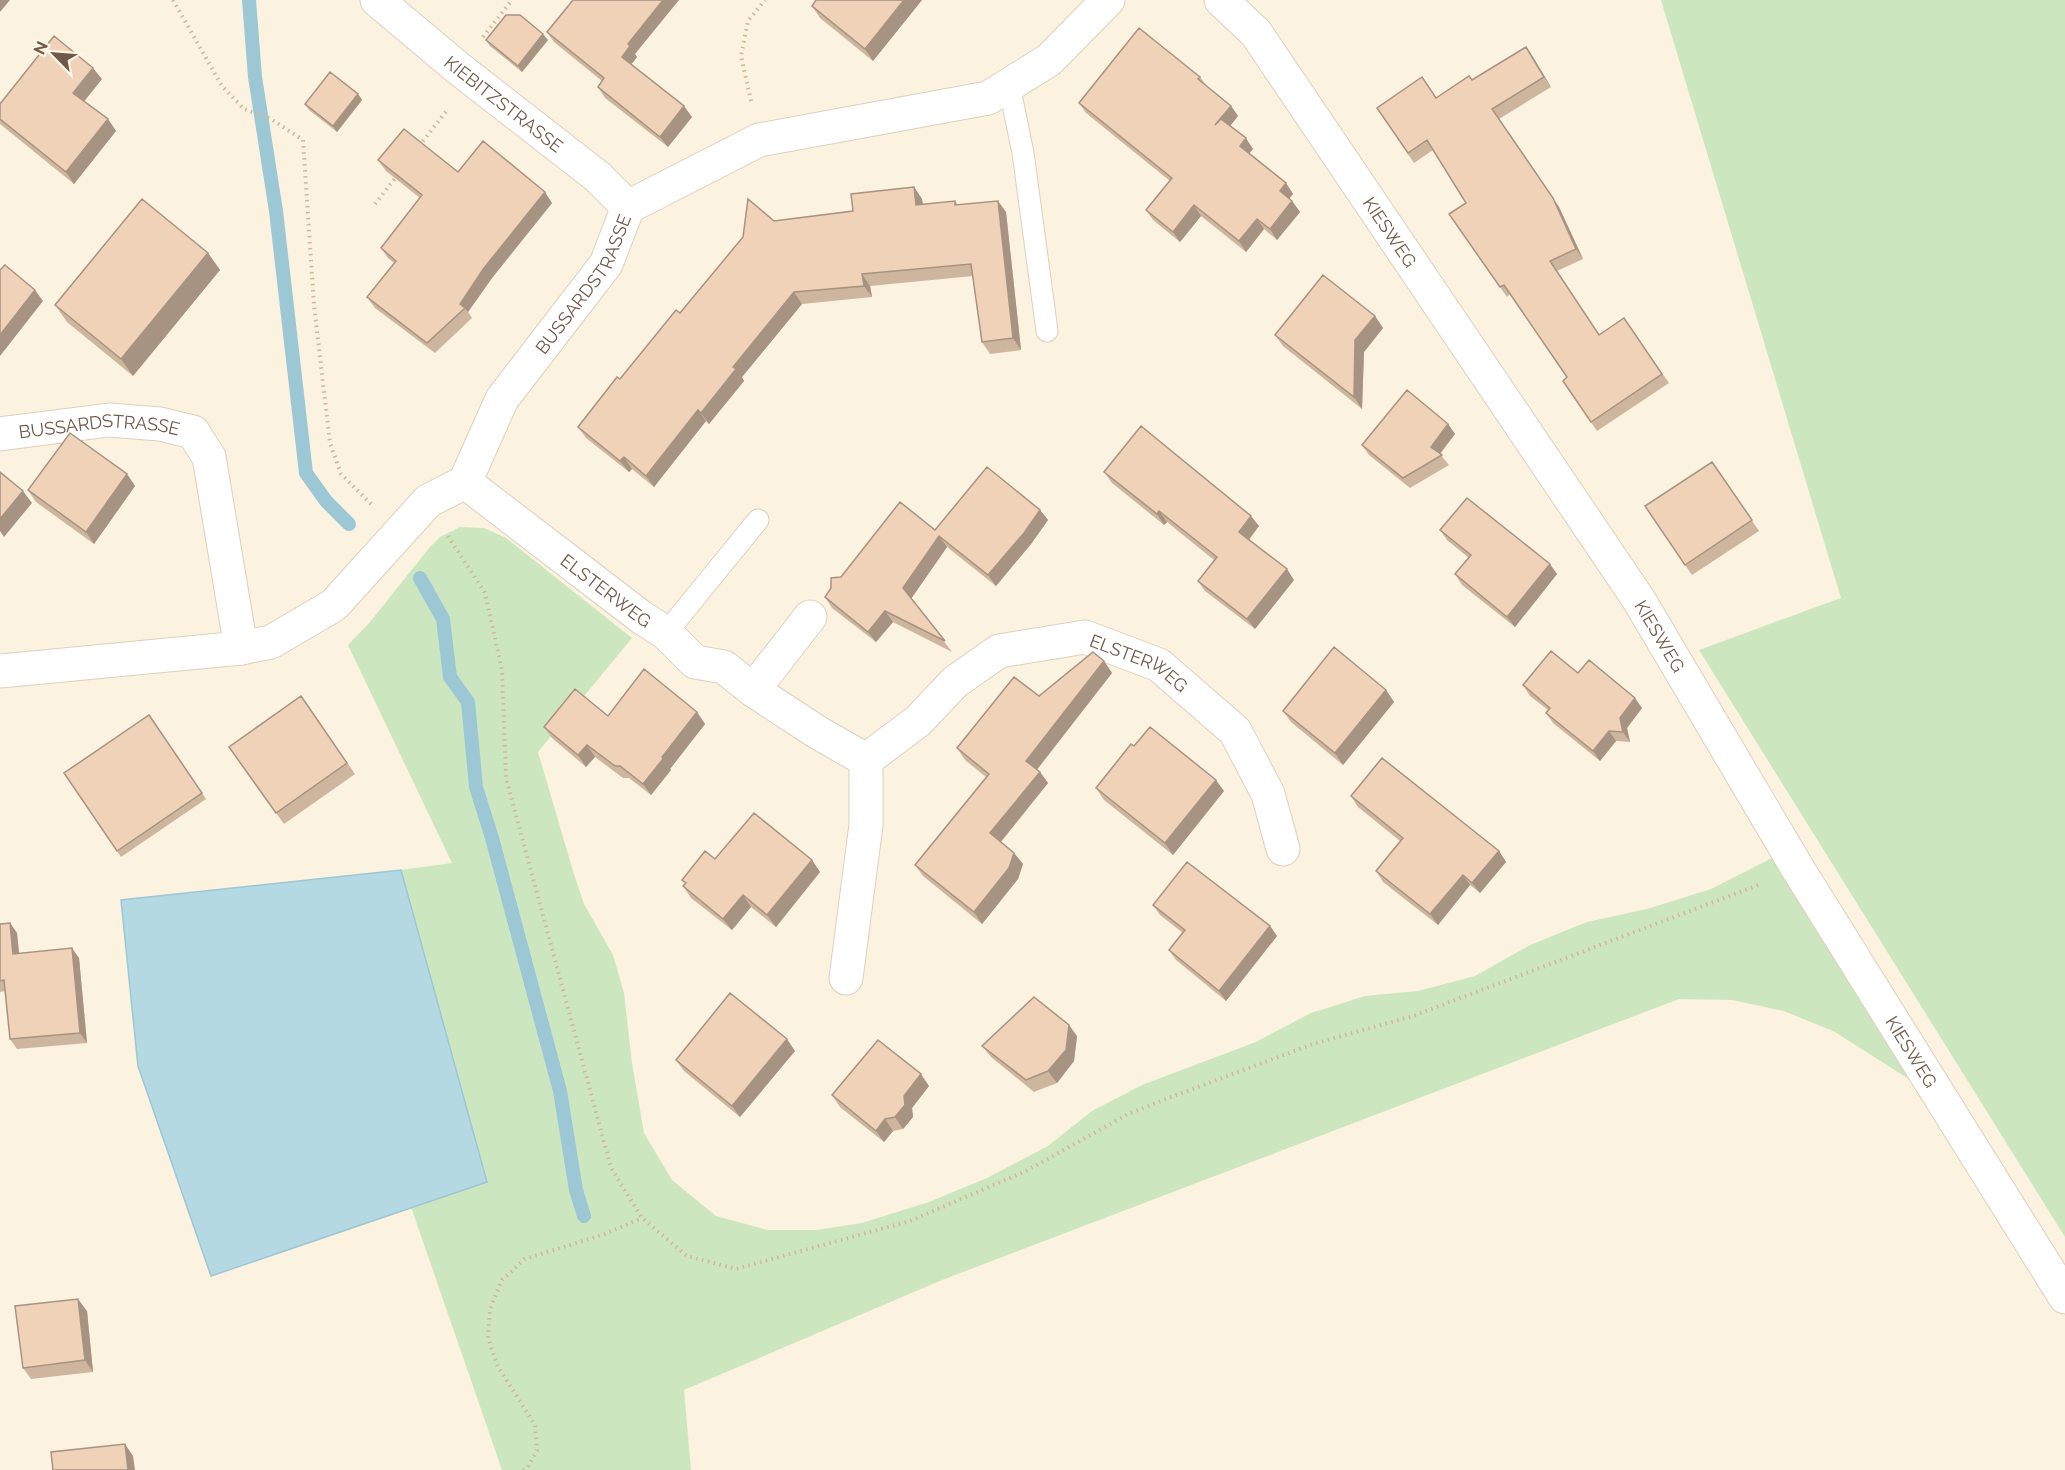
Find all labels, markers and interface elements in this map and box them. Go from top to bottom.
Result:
north arrow [24,24,84,84]
text: N [30,38,52,57]
street label: KIEBITZSTRASSE [441,51,567,156]
street label: KIESWEG [1359,193,1421,271]
street label: BUSSARDSTRASSE [531,211,635,358]
street label: BUSSARDSTRASSE [17,409,182,442]
street label: ELSTERWEG [557,549,655,631]
street label: KIESWEG [1631,596,1690,676]
street label: ELSTERWEG [1087,629,1193,696]
street label: KIESWEG [1882,1012,1942,1091]

